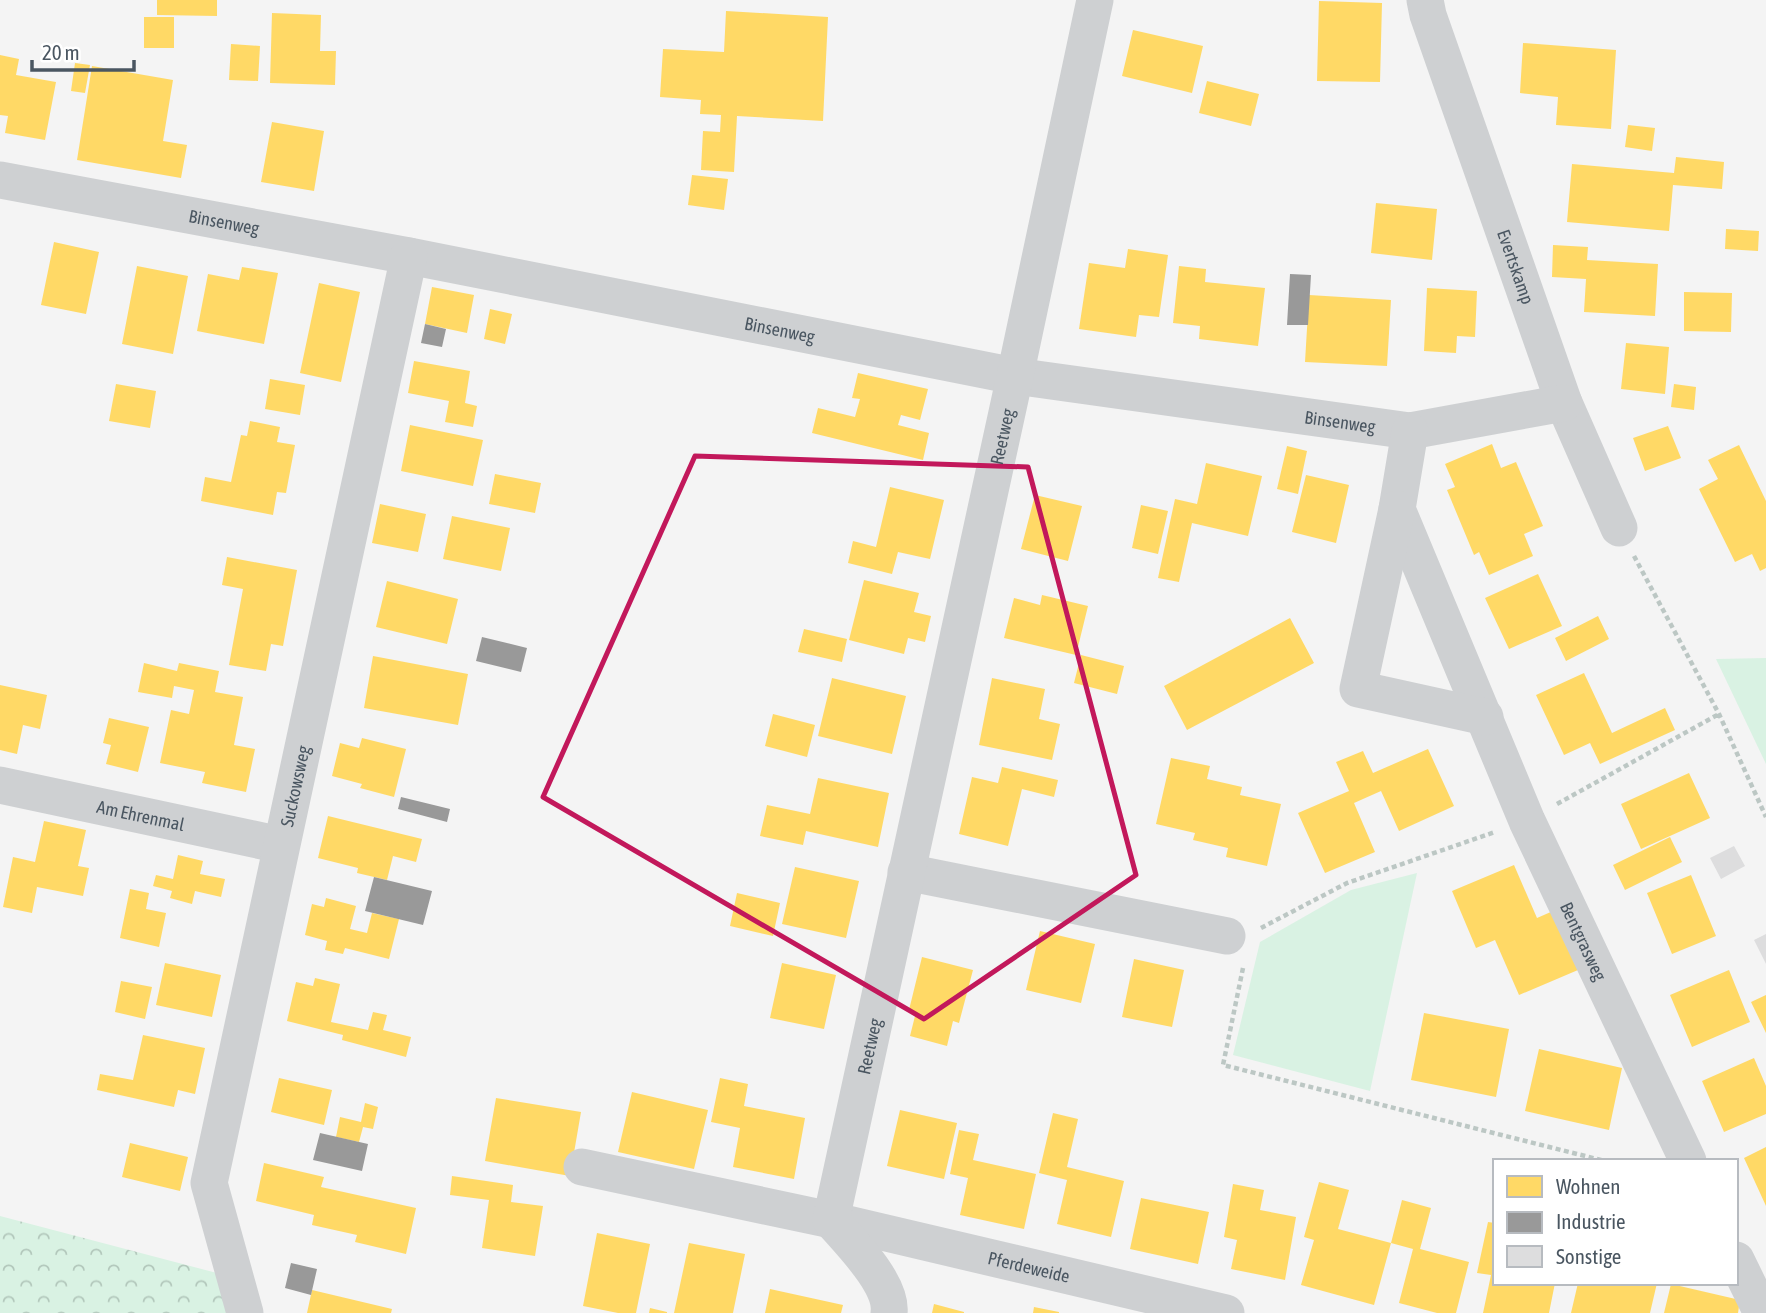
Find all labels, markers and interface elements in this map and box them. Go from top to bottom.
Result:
scale bar [32,28,133,72]
text: 20 m [42,40,80,64]
street label: Binsenweg [187,205,261,239]
street label: Evertskamp [1493,227,1539,307]
street label: Binsenweg [743,312,817,347]
street label: Reetweg [985,406,1018,467]
street label: Binsenweg [1303,406,1377,437]
street label: Suckowsweg [276,743,314,829]
street label: Am Ehrenmal [95,796,187,835]
street label: Bentgrasweg [1556,898,1612,984]
street label: Reetweg [853,1016,885,1076]
legend [1493,1159,1738,1285]
text: Wohnen [1556,1174,1621,1198]
text: Industrie [1556,1209,1626,1233]
text: Sonstige [1556,1244,1621,1268]
street label: Pferdeweide [986,1247,1072,1286]

